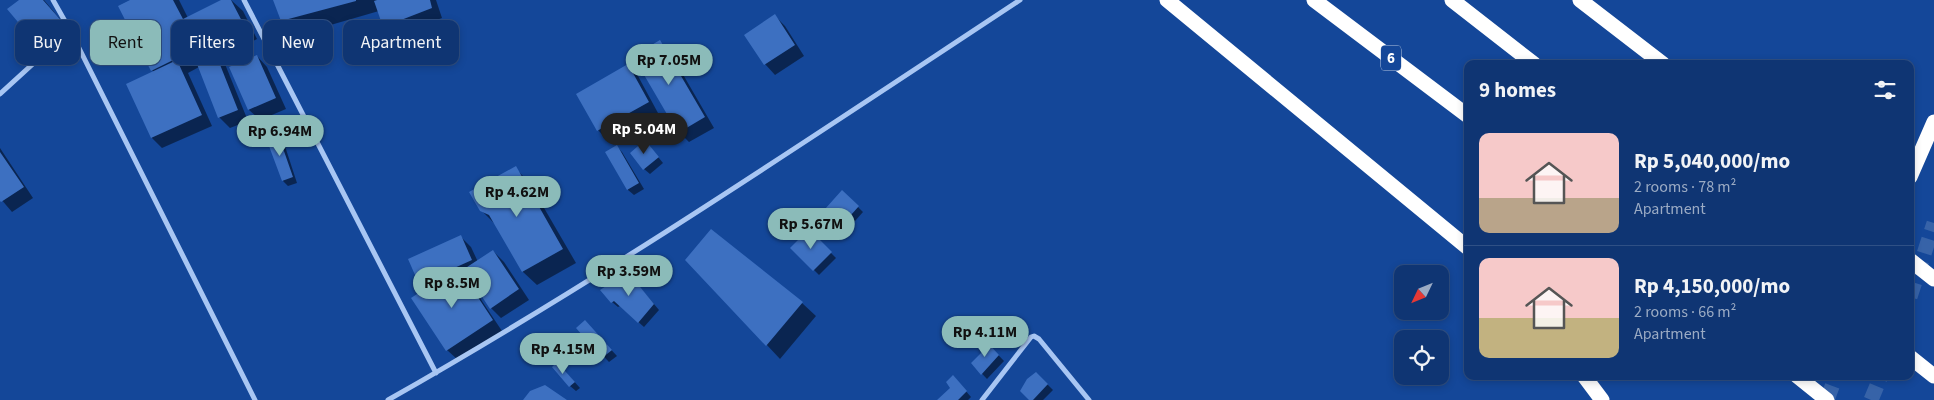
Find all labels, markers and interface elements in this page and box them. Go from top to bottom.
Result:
chip: Buy [15,20,80,65]
chip: Rent [90,20,161,65]
chip: Filters [171,20,253,65]
chip: New [263,20,333,65]
chip: Apartment [343,20,459,65]
pin: Rp 7.05M [617,44,721,86]
road number: 6 [1381,46,1401,70]
text: Rp 7.05M [637,49,701,71]
text: 9 homes [1479,75,1556,105]
icon: filters [1871,76,1899,104]
pin: Rp 5.04M [592,112,696,155]
pin: Rp 6.94M [228,114,332,157]
text: Rp 5.04M [612,118,676,140]
text: Rp 6.94M [248,120,312,142]
text: Rp 5,040,000/mo [1634,146,1790,176]
icon: home [1519,153,1579,213]
pin: Rp 4.62M [465,176,569,218]
text: 2 rooms · 78 m² [1634,176,1736,198]
text: Rp 4.62M [485,181,549,203]
text: Apartment [1634,198,1706,220]
pin: Rp 5.67M [759,208,863,250]
text: Rp 5.67M [779,213,843,235]
pin: Rp 3.59M [577,254,681,297]
text: Rp 3.59M [597,260,661,282]
north arrow [1394,265,1449,320]
map controls [1394,265,1449,385]
pin: Rp 8.5M [406,266,498,309]
text: Rp 4,150,000/mo [1634,271,1790,301]
text: Rp 8.5M [424,272,480,294]
icon: home [1519,278,1579,338]
text: 2 rooms · 66 m² [1634,301,1736,323]
pin: Rp 4.11M [933,316,1037,358]
text: Rp 4.11M [953,321,1017,343]
text: Apartment [1634,323,1706,345]
button: locate [1394,330,1449,385]
pin: Rp 4.15M [511,332,615,375]
text: Rp 4.15M [531,338,595,360]

